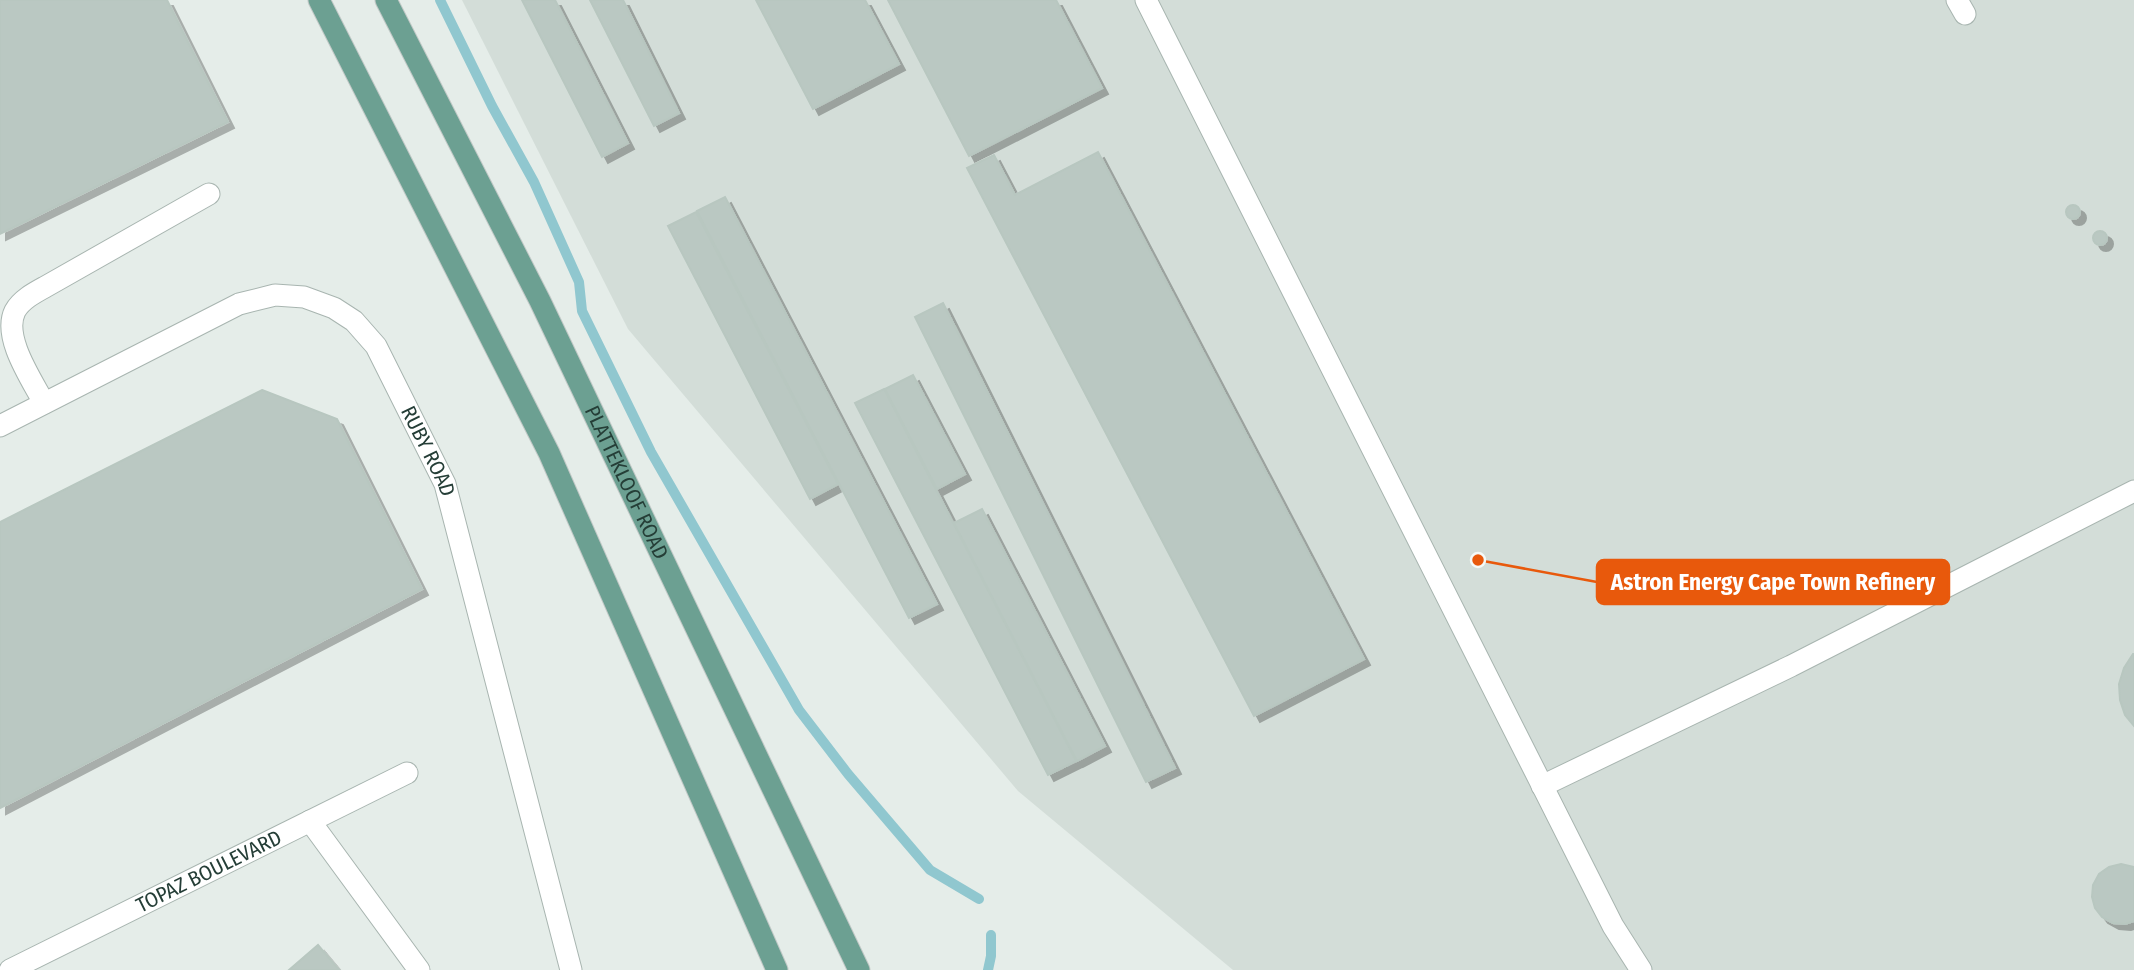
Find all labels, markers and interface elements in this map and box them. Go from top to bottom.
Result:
street label: PLATTEKLOOF ROAD [579,401,674,563]
street label: RUBY ROAD [395,402,461,499]
callout: Astron Energy Cape Town Refinery [1597,560,1949,604]
text: Astron Energy Cape Town Refinery [1610,568,1936,596]
street label: TOPAZ BOULEVARD [132,824,286,918]

